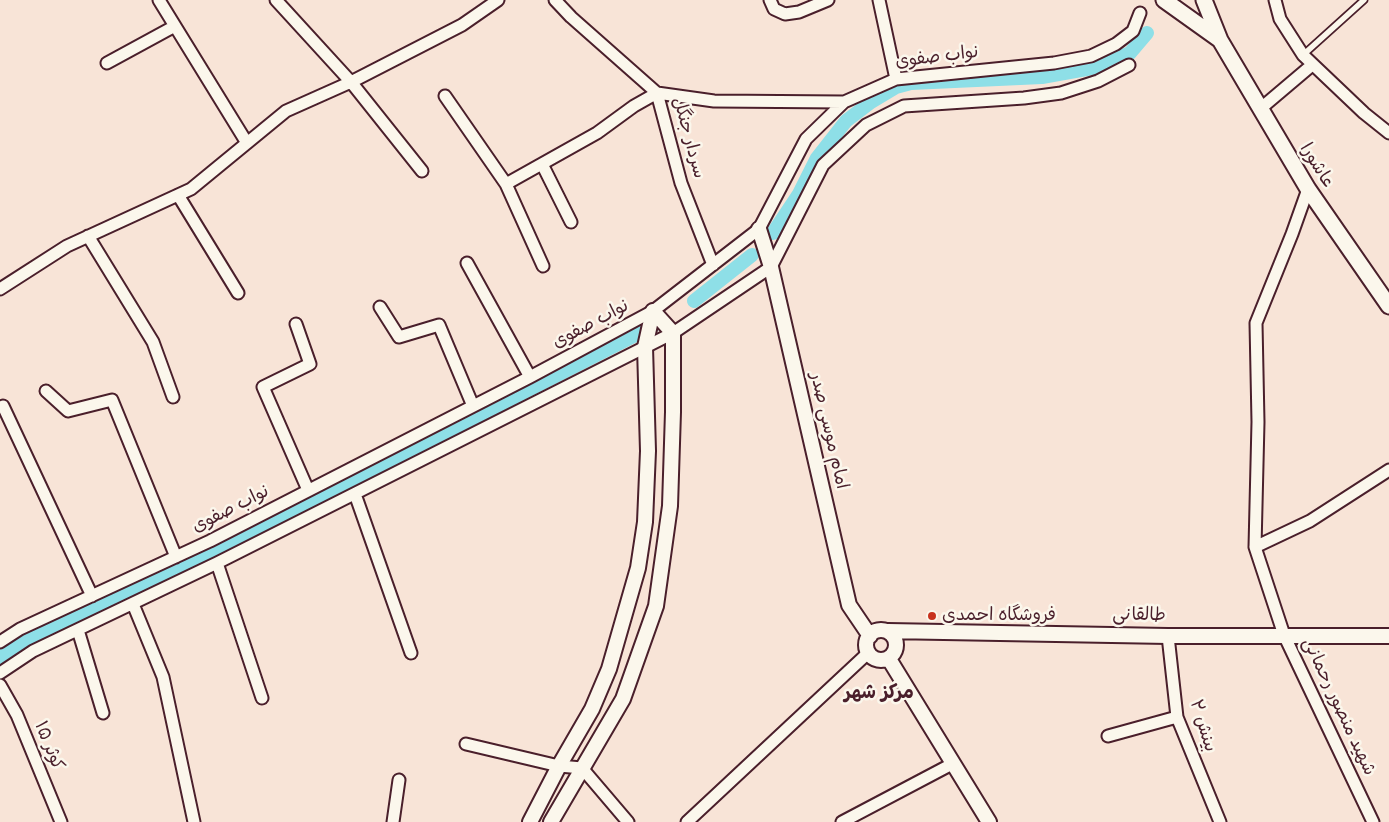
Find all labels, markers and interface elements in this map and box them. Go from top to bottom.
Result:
street label: نواب صفوی [894,42,980,74]
street label: سردار جنگل [667,95,709,181]
street label: عاشورا [1294,140,1338,192]
street label: نواب صفوی [549,296,633,354]
street label: امام موسی صدر [804,371,852,491]
street label: نواب صفوی [189,481,273,539]
place label: فروشگاه احمدی [942,605,1056,627]
street label: طالقانی [1112,605,1166,627]
marker: فروشگاه احمدی [926,610,938,622]
street label: شهید منصور رحمانی [1297,635,1379,779]
district label: مرکز شهر [844,683,914,705]
street label: بینش ۲ [1184,697,1220,755]
street label: کوثر ۱۵ [28,718,68,774]

